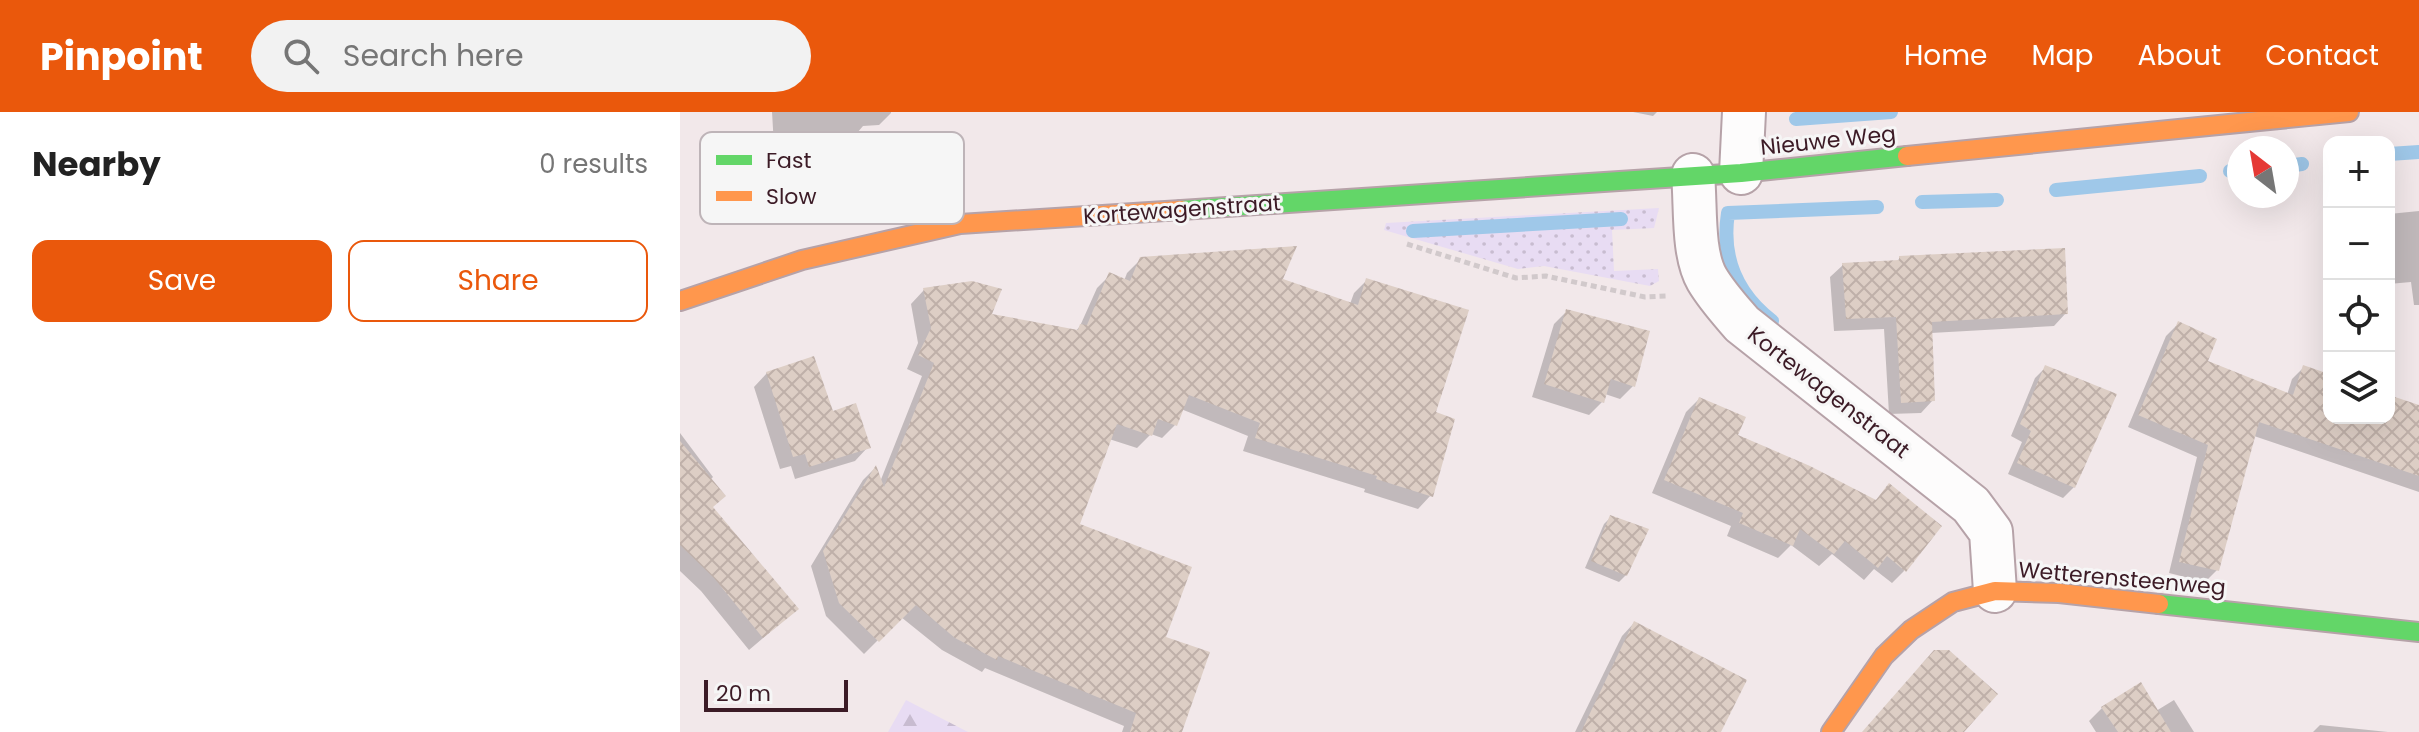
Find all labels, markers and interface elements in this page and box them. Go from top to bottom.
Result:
search box [251,20,811,92]
text: Pinpoint [40,30,203,83]
icon: search [279,34,323,78]
text: Search here [343,34,524,77]
text: Home [1904,36,1987,75]
text: Map [2031,36,2093,75]
text: About [2137,36,2221,75]
text: Contact [2265,36,2379,75]
street label: Nieuwe Weg [1759,118,1897,163]
legend [700,132,964,224]
north arrow [2227,136,2299,208]
map controls [2323,136,2395,424]
button: + [2323,136,2395,208]
text: Nearby [32,140,161,188]
text: Fast [766,145,811,176]
text: 0 results [539,146,648,182]
text: Slow [766,181,816,212]
street label: Kortewagenstraat [1082,187,1282,232]
button: − [2323,208,2395,280]
button: Save [32,240,332,322]
button: Share [348,240,648,322]
button: locate [2323,280,2395,352]
street label: Kortewagenstraat [1741,319,1916,466]
button: layers [2323,352,2395,424]
street label: Wetterensteenweg [2017,554,2227,603]
scale bar [704,676,848,712]
text: 20 m [716,678,771,709]

